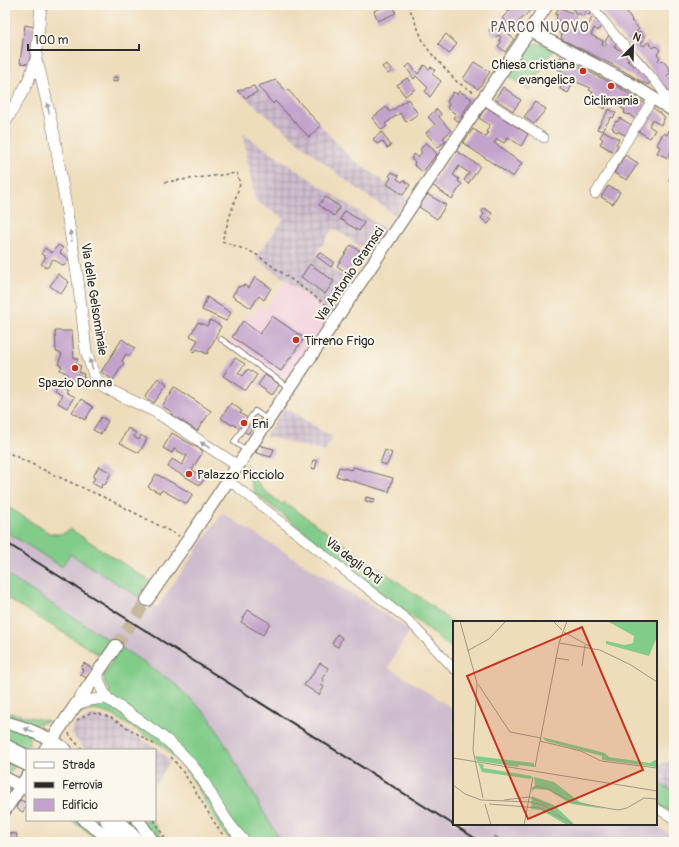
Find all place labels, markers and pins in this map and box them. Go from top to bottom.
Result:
place label: Chiesa cristiana evangelica [491,57,575,88]
marker: Chiesa cristiana evangelica [578,66,588,76]
marker: Ciclimania [606,81,616,91]
place label: Ciclimania [584,93,638,109]
place label: Tirreno Frigo [304,333,374,349]
marker: Tirreno Frigo [291,335,301,345]
marker: Spazio Donna [70,363,80,373]
place label: Spazio Donna [38,375,112,391]
place label: Eni [252,416,268,432]
marker: Eni [239,418,249,428]
place label: Palazzo Picciolo [197,467,284,483]
marker: Palazzo Picciolo [184,469,194,479]

